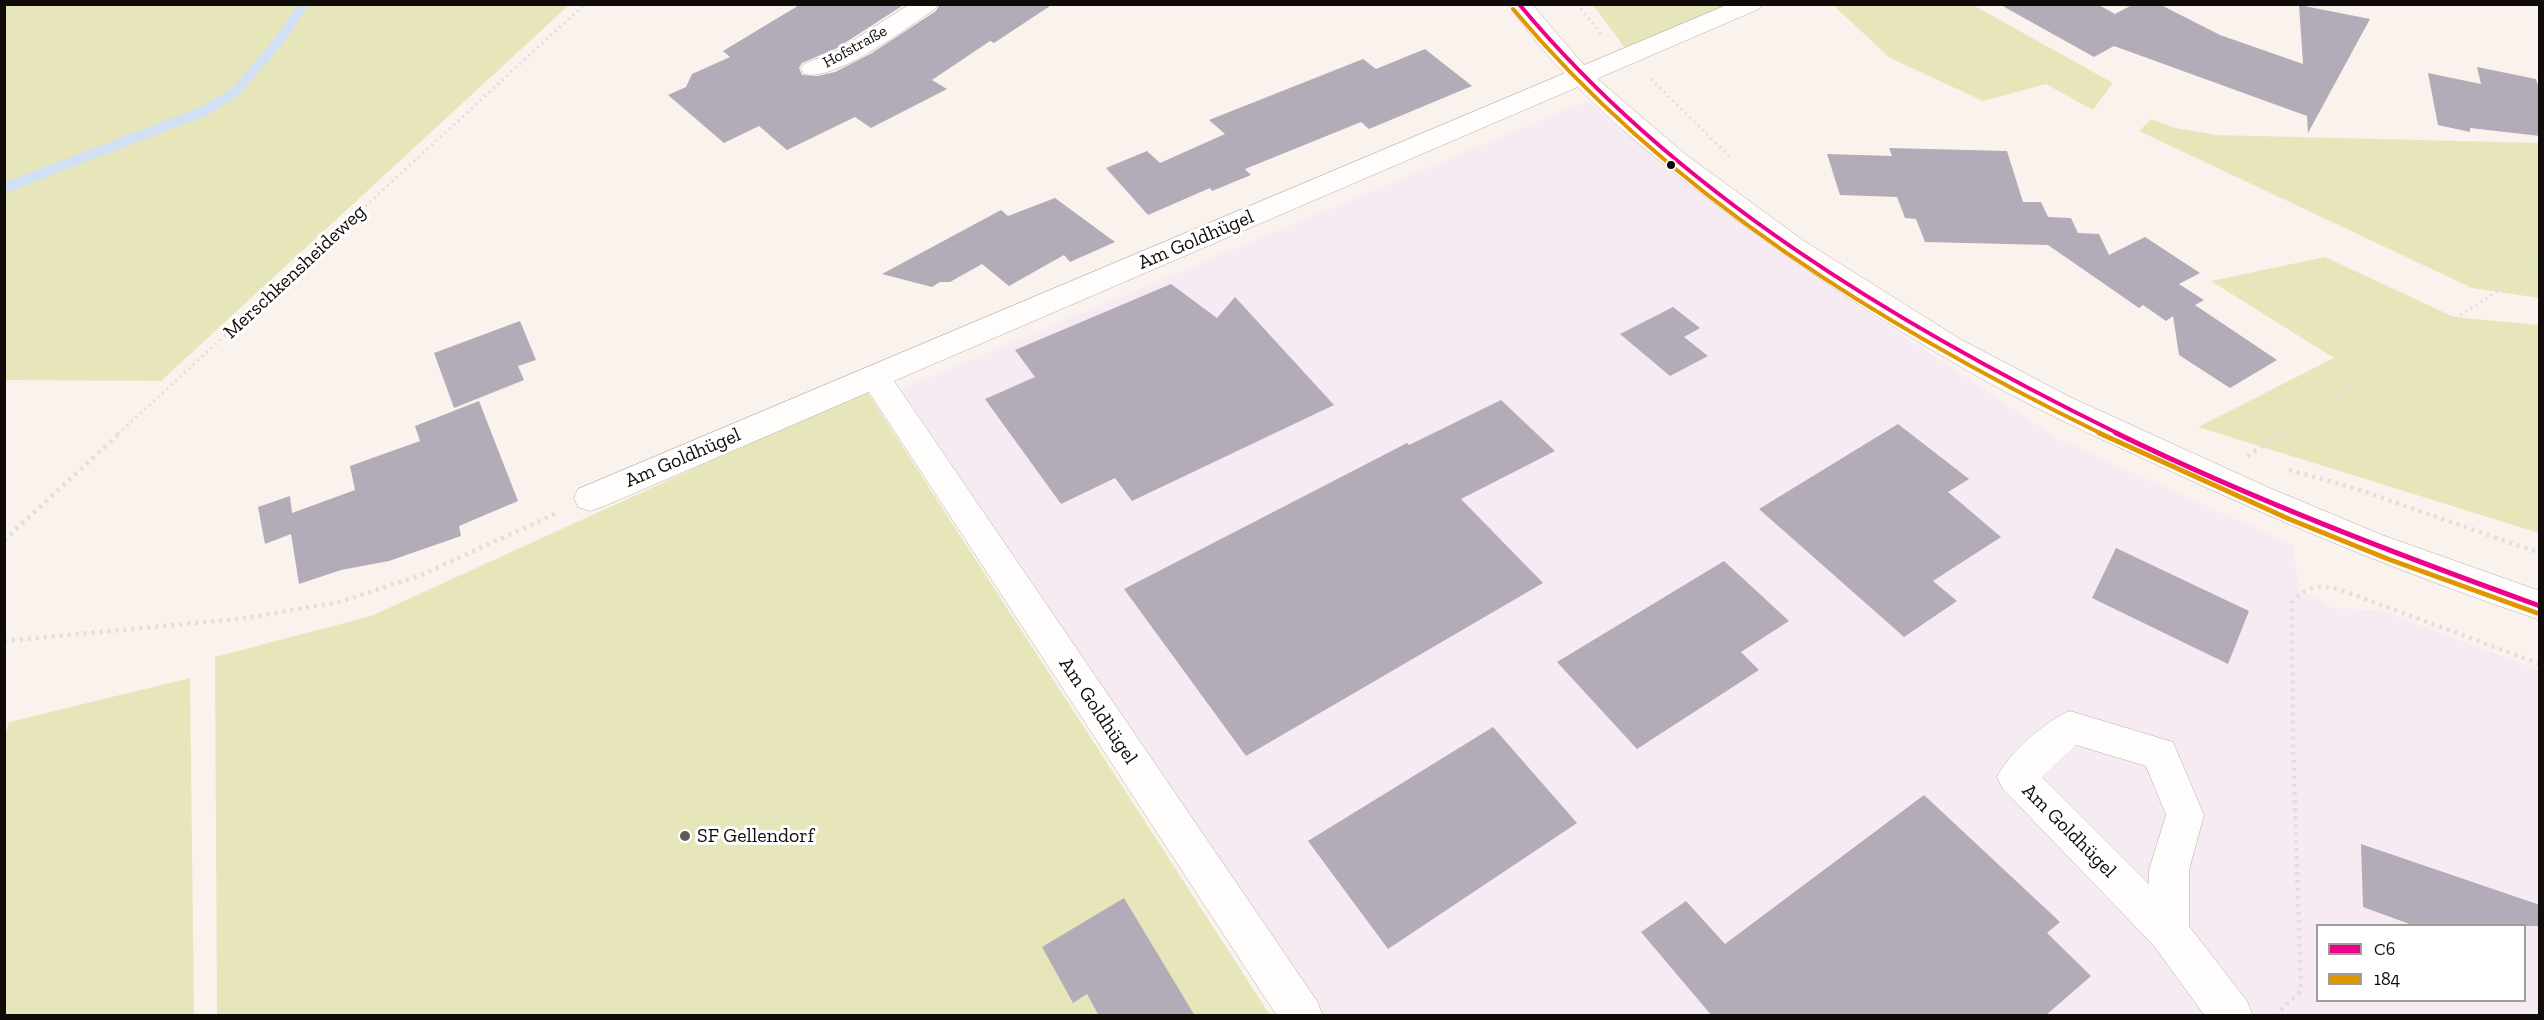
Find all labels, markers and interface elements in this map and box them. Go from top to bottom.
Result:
street label: Hofstraße [820,22,890,72]
unlabelled marker [1665,159,1677,171]
street label: Merschkensheideweg [219,200,371,344]
street label: Am Goldhügel [1135,205,1257,275]
street label: Am Goldhügel [622,423,744,493]
street label: Am Goldhügel [1054,653,1142,769]
street label: Am Goldhügel [2017,779,2121,883]
place label: SF Gellendorf [697,824,814,848]
marker: SF Gellendorf [678,829,692,843]
legend [2316,924,2526,1002]
text: C6 [2374,938,2395,960]
text: 184 [2374,968,2400,990]

